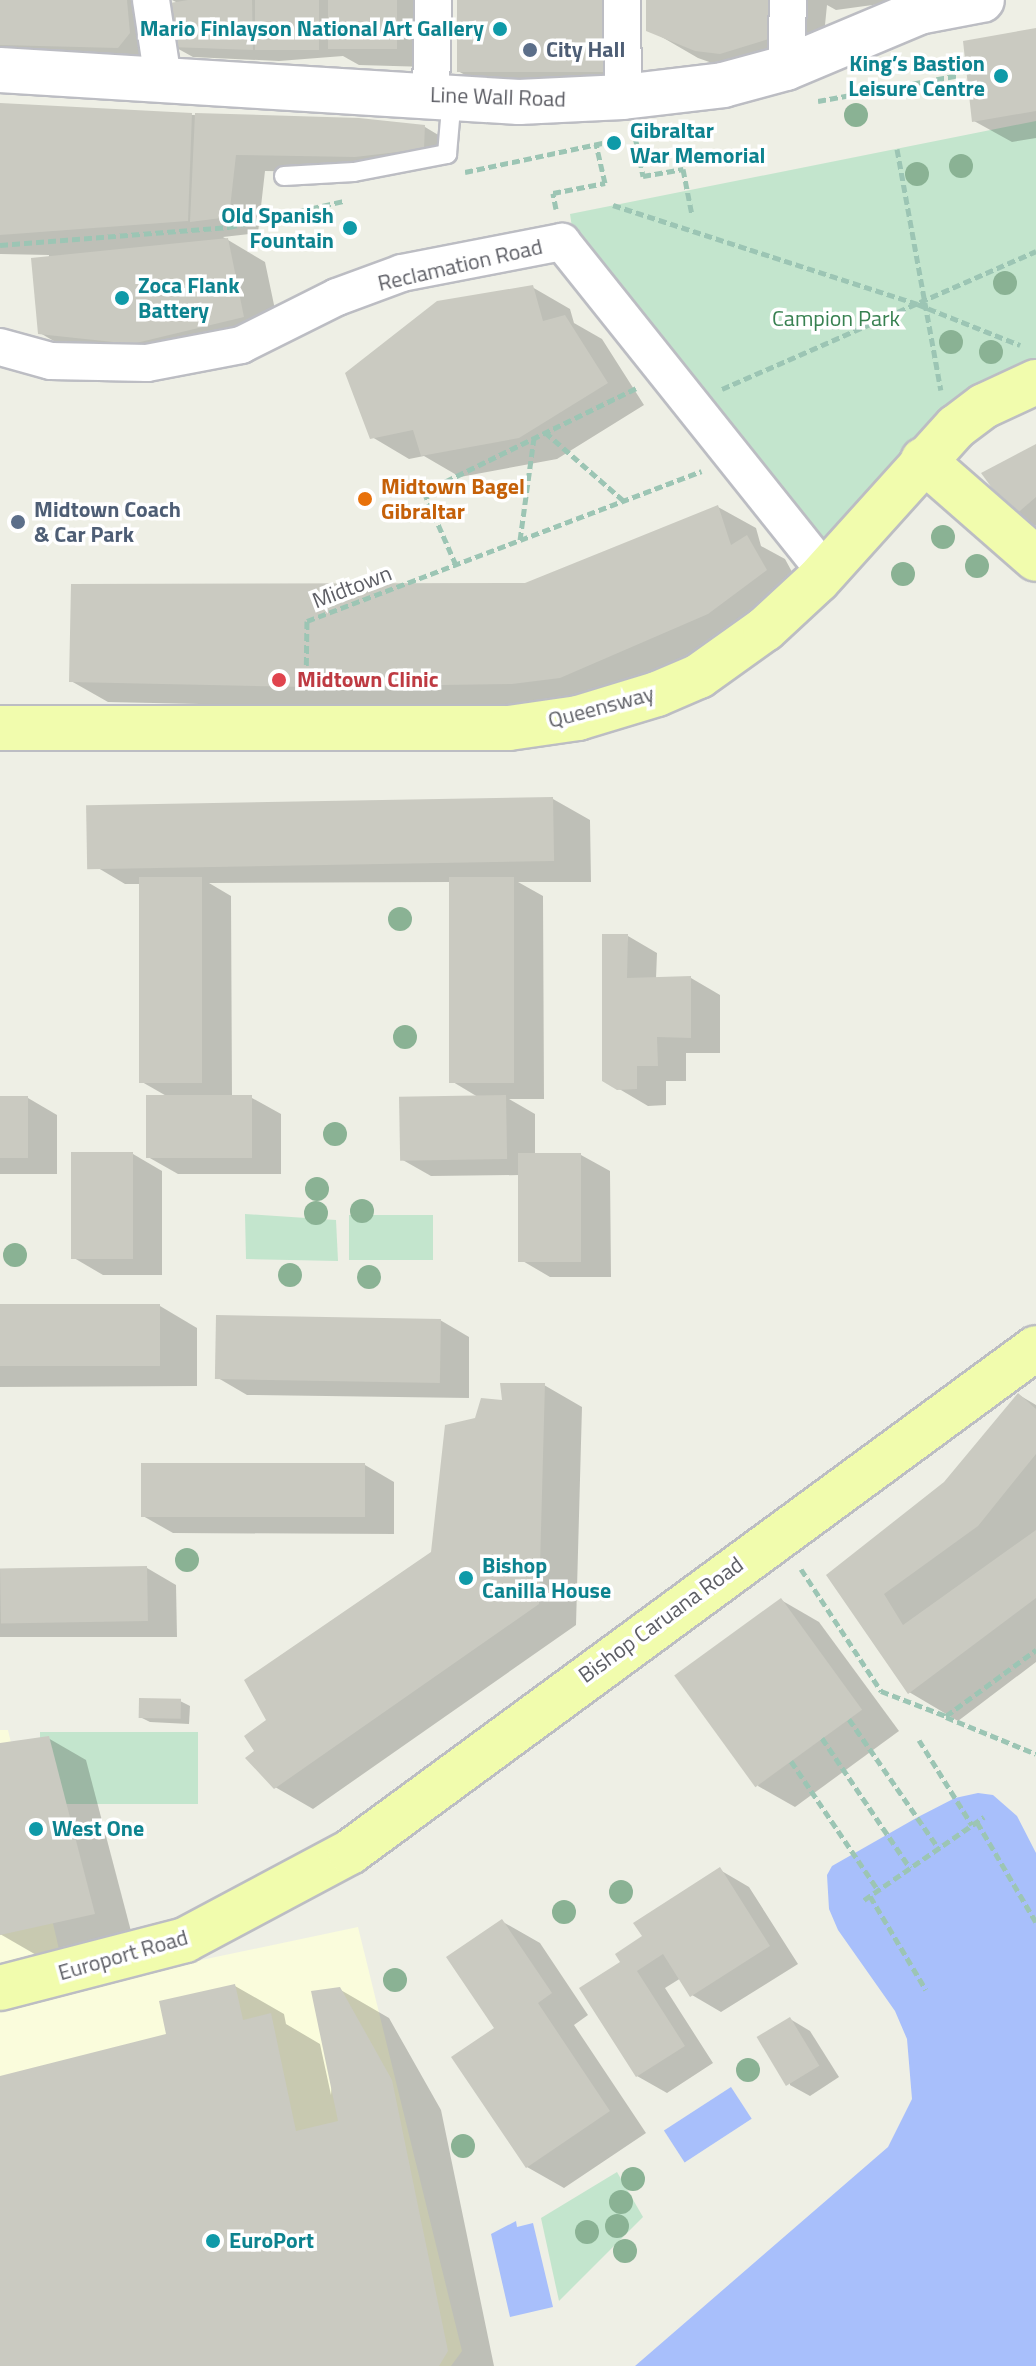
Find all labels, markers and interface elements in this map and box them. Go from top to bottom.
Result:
place label: Mario Finlayson National Art Gallery [140,16,484,42]
marker: Mario Finlayson National Art Gallery [491,20,509,38]
place label: City Hall [546,37,625,63]
marker: City Hall [521,41,539,59]
place label: King’s Bastion Leisure Centre [848,50,985,102]
marker: King’s Bastion Leisure Centre [992,67,1010,85]
street label: Line Wall Road [430,81,566,113]
place label: Gibraltar War Memorial [630,117,766,168]
marker: Gibraltar War Memorial [605,134,623,152]
place label: Old Spanish Fountain [221,202,334,254]
marker: Old Spanish Fountain [341,219,359,237]
street label: Reclamation Road [375,233,545,297]
place label: Zoca Flank Battery [138,272,239,324]
marker: Zoca Flank Battery [113,289,131,307]
park label: Campion Park [772,306,900,332]
place label: Midtown Bagel Gibraltar [381,473,525,524]
marker: Midtown Bagel Gibraltar [356,490,374,508]
place label: Midtown Coach & Car Park [34,496,181,548]
marker: Midtown Coach & Car Park [9,513,27,531]
street label: Midtown [309,560,395,614]
place label: Midtown Clinic [297,667,439,693]
marker: Midtown Clinic [268,669,290,691]
street label: Queensway [545,680,657,734]
street label: Bishop Caruana Road [574,1551,748,1689]
place label: Bishop Canilla House [482,1552,611,1604]
marker: Bishop Canilla House [457,1569,475,1587]
place label: West One [52,1816,144,1842]
marker: West One [27,1820,45,1838]
street label: Europort Road [55,1924,191,1986]
place label: EuroPort [229,2228,314,2254]
marker: EuroPort [204,2232,222,2250]

